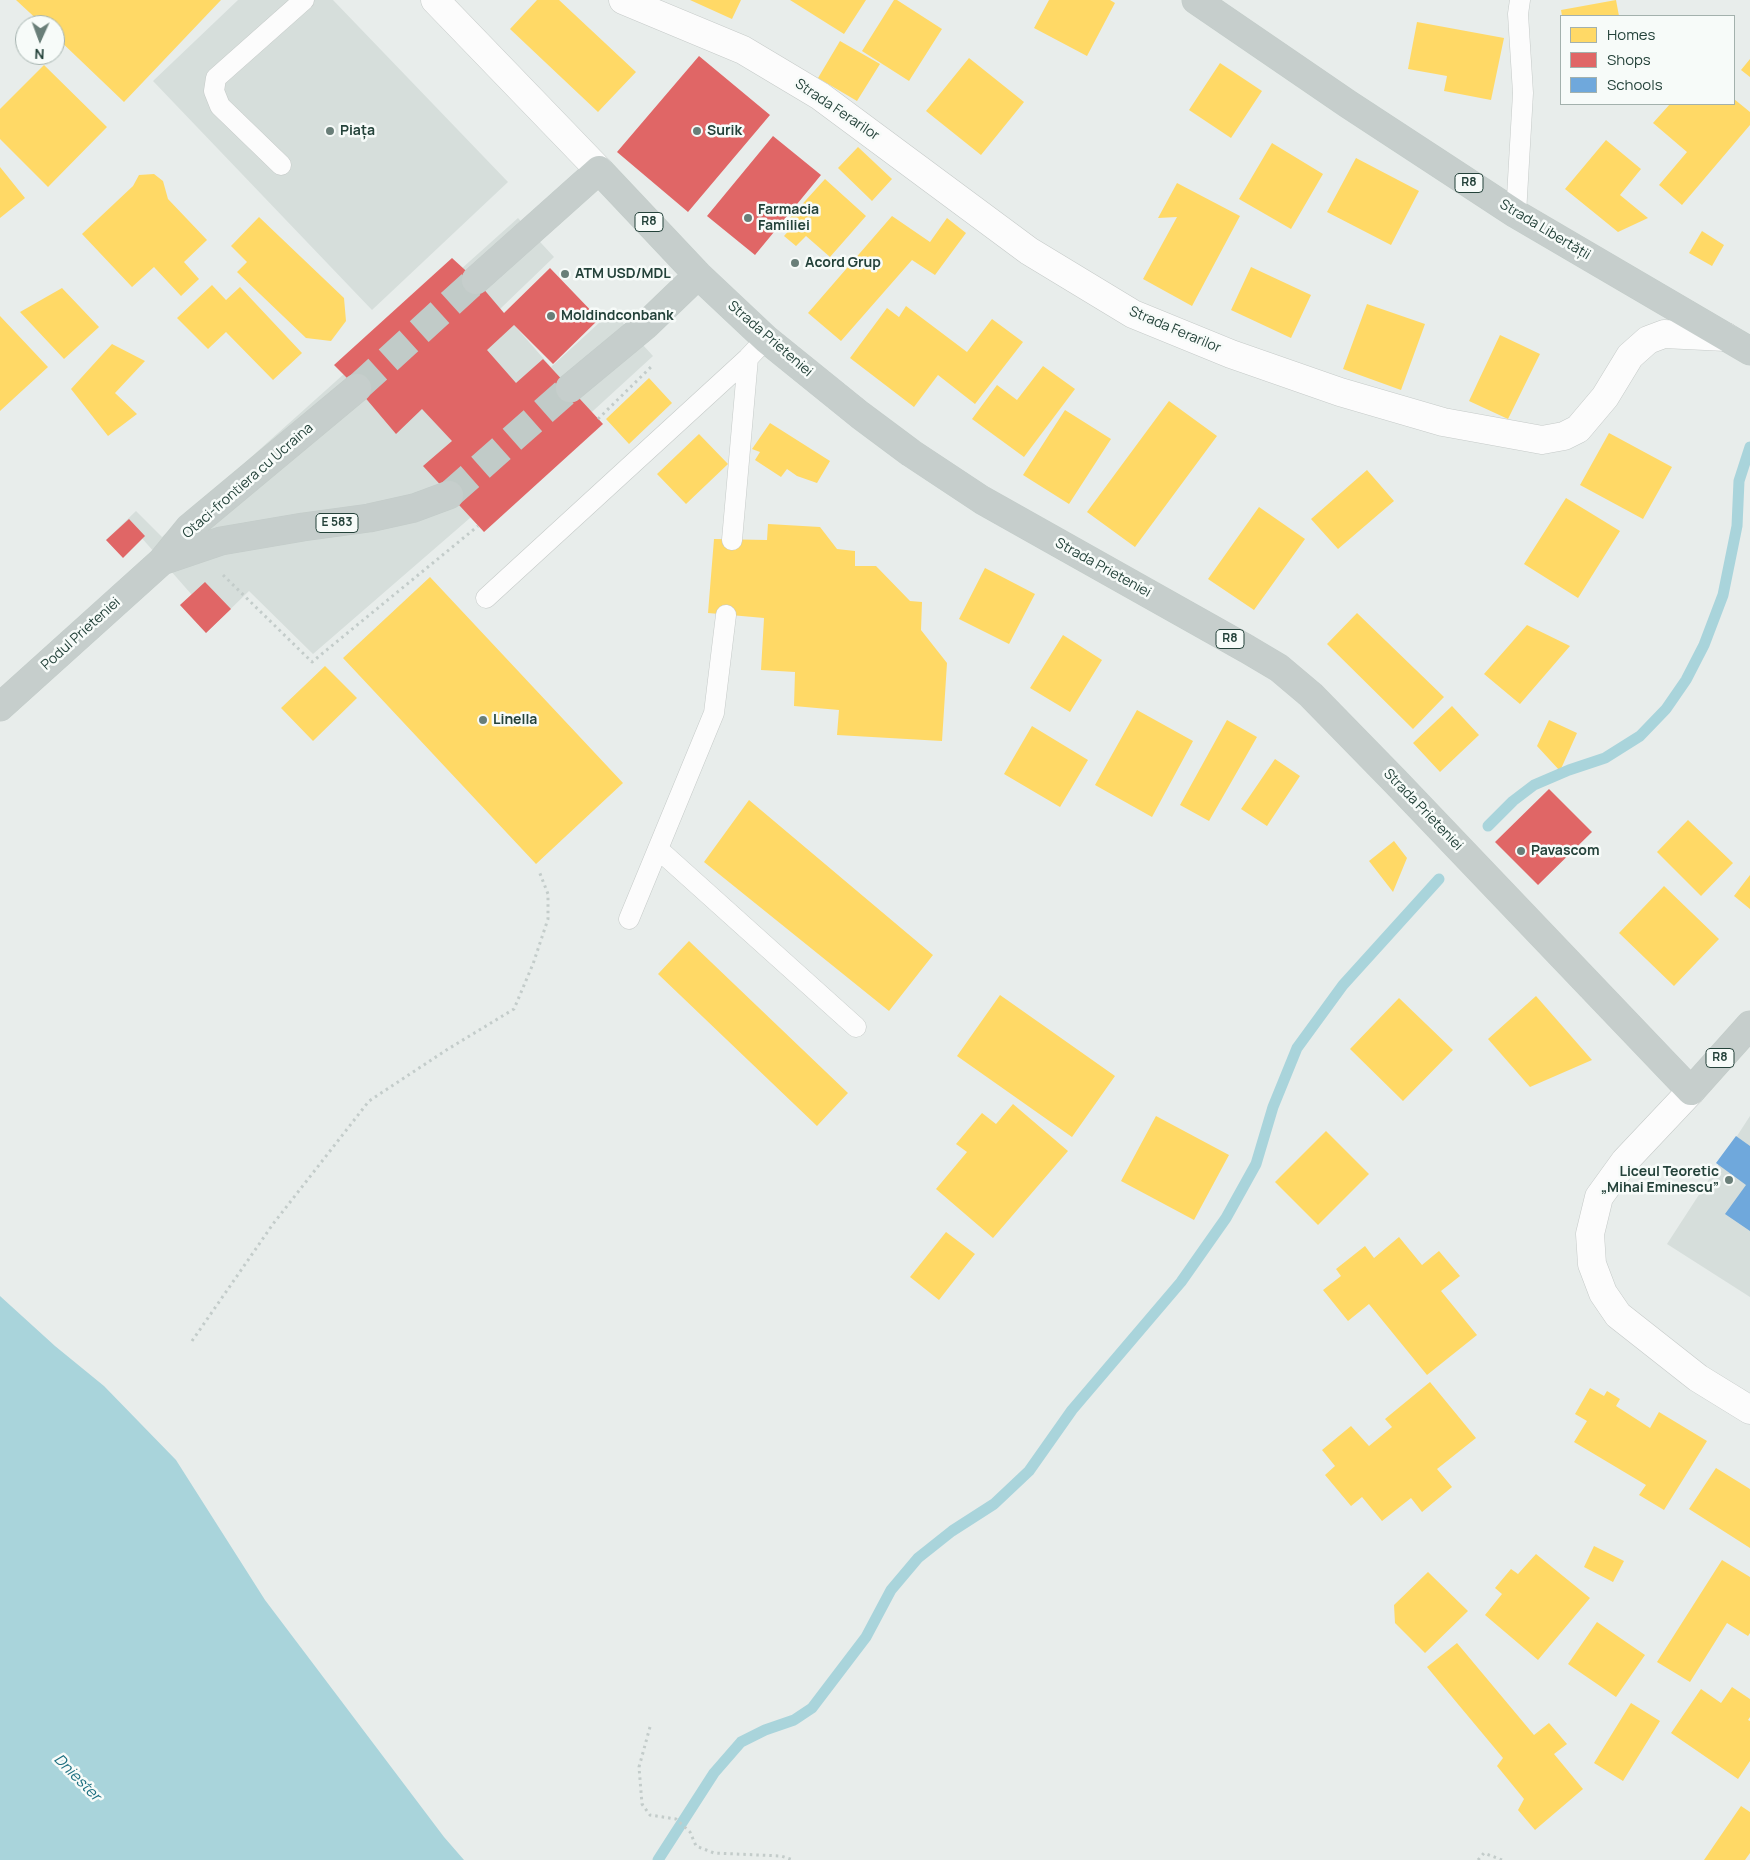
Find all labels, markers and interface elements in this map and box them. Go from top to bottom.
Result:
north arrow [15,15,65,65]
legend [1560,15,1735,105]
text: Homes [1607,24,1655,45]
text: N [34,45,45,64]
text: Shops [1607,49,1651,70]
text: Schools [1607,74,1663,95]
street label: Strada Ferarilor [792,76,882,144]
place label: Piața [340,123,375,139]
place label: Surik [707,123,742,139]
marker: Piața [324,125,336,137]
marker: Surik [691,125,703,137]
road number: R8 [1455,174,1483,192]
street label: Strada Libertății [1496,196,1594,264]
place label: Farmacia Familiei [758,202,819,234]
road number: R8 [635,212,663,232]
marker: Farmacia Familiei [742,212,754,224]
place label: Acord Grup [805,255,881,271]
marker: Acord Grup [789,257,801,269]
place label: ATM USD/MDL [575,266,671,282]
marker: ATM USD/MDL [559,268,571,280]
street label: Strada Prieteniei [724,298,816,380]
street label: Strada Ferarilor [1127,303,1223,357]
place label: Moldindconbank [561,308,674,324]
marker: Moldindconbank [545,310,557,322]
street label: Otaci-frontiera cu Ucraina [179,420,317,542]
road number: E 583 [316,514,358,532]
street label: Strada Prieteniei [1052,535,1154,601]
street label: Podul Prieteniei [38,594,124,674]
road number: R8 [1216,630,1244,648]
place label: Linella [493,712,537,728]
marker: Linella [477,714,489,726]
street label: Strada Prieteniei [1380,766,1466,854]
place label: Pavascom [1531,843,1600,859]
marker: Pavascom [1515,845,1527,857]
road number: R8 [1706,1048,1734,1068]
place label: Liceul Teoretic „Mihai Eminescu” [1601,1164,1719,1196]
marker: Liceul Teoretic „Mihai Eminescu” [1723,1174,1735,1186]
water label: Dniester [50,1751,104,1805]

